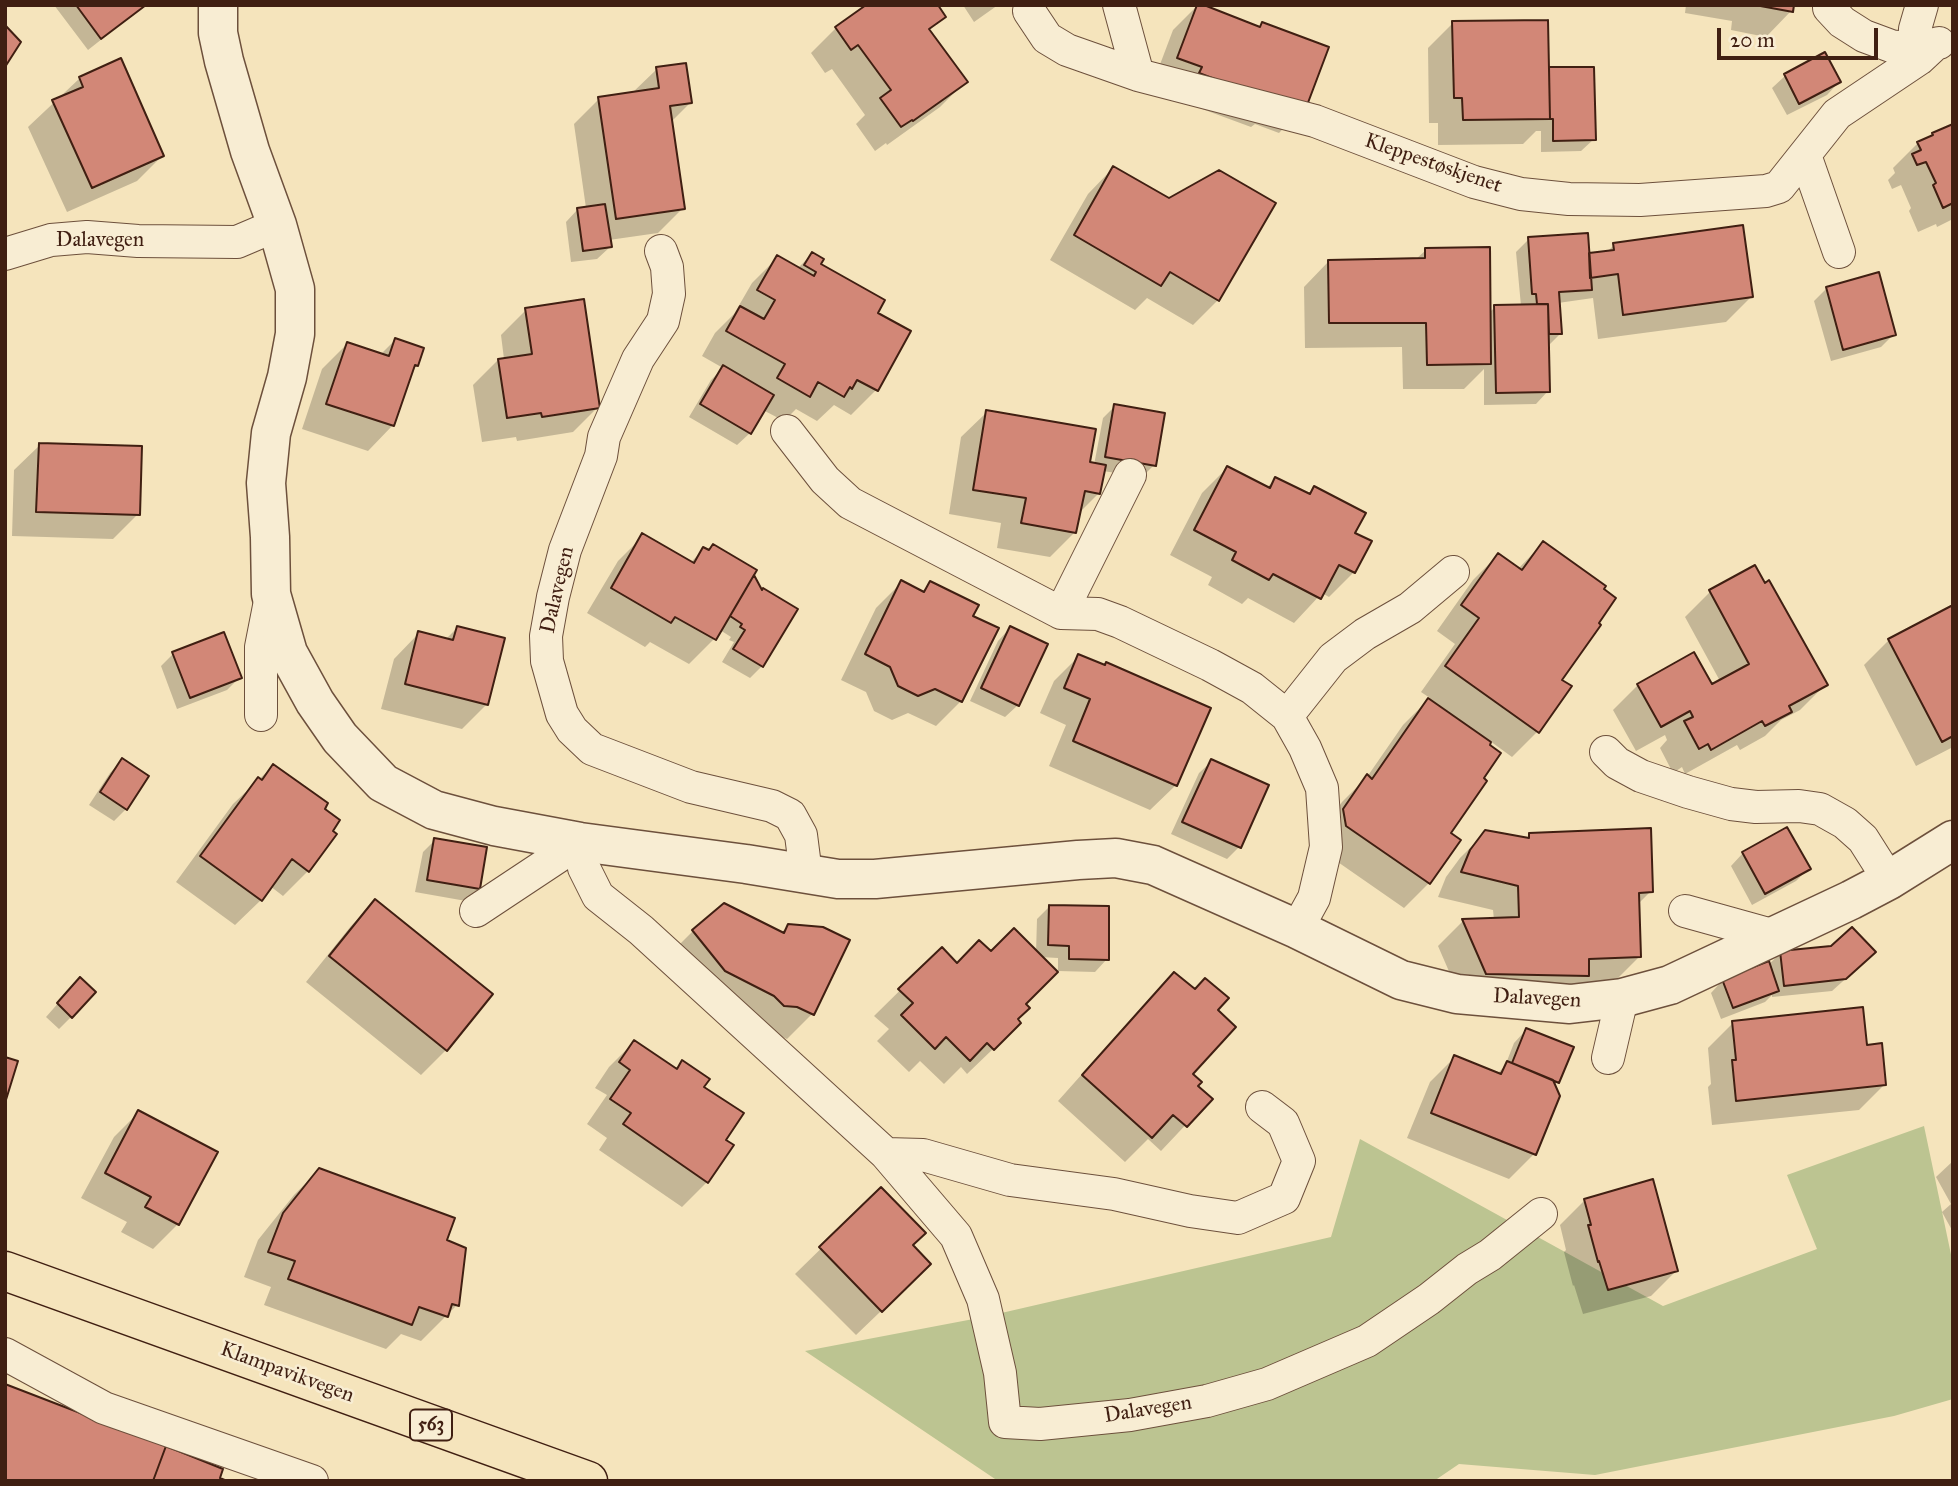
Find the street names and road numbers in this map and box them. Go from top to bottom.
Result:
street label: Kleppestøskjenet [1361,129,1505,199]
street label: Dalavegen [56,228,144,254]
street label: Dalavegen [536,544,580,636]
street label: Dalavegen [1492,984,1582,1014]
street label: Klampavikvegen [217,1337,357,1409]
street label: Dalavegen [1102,1391,1194,1429]
road number: 563 [410,1410,452,1441]

